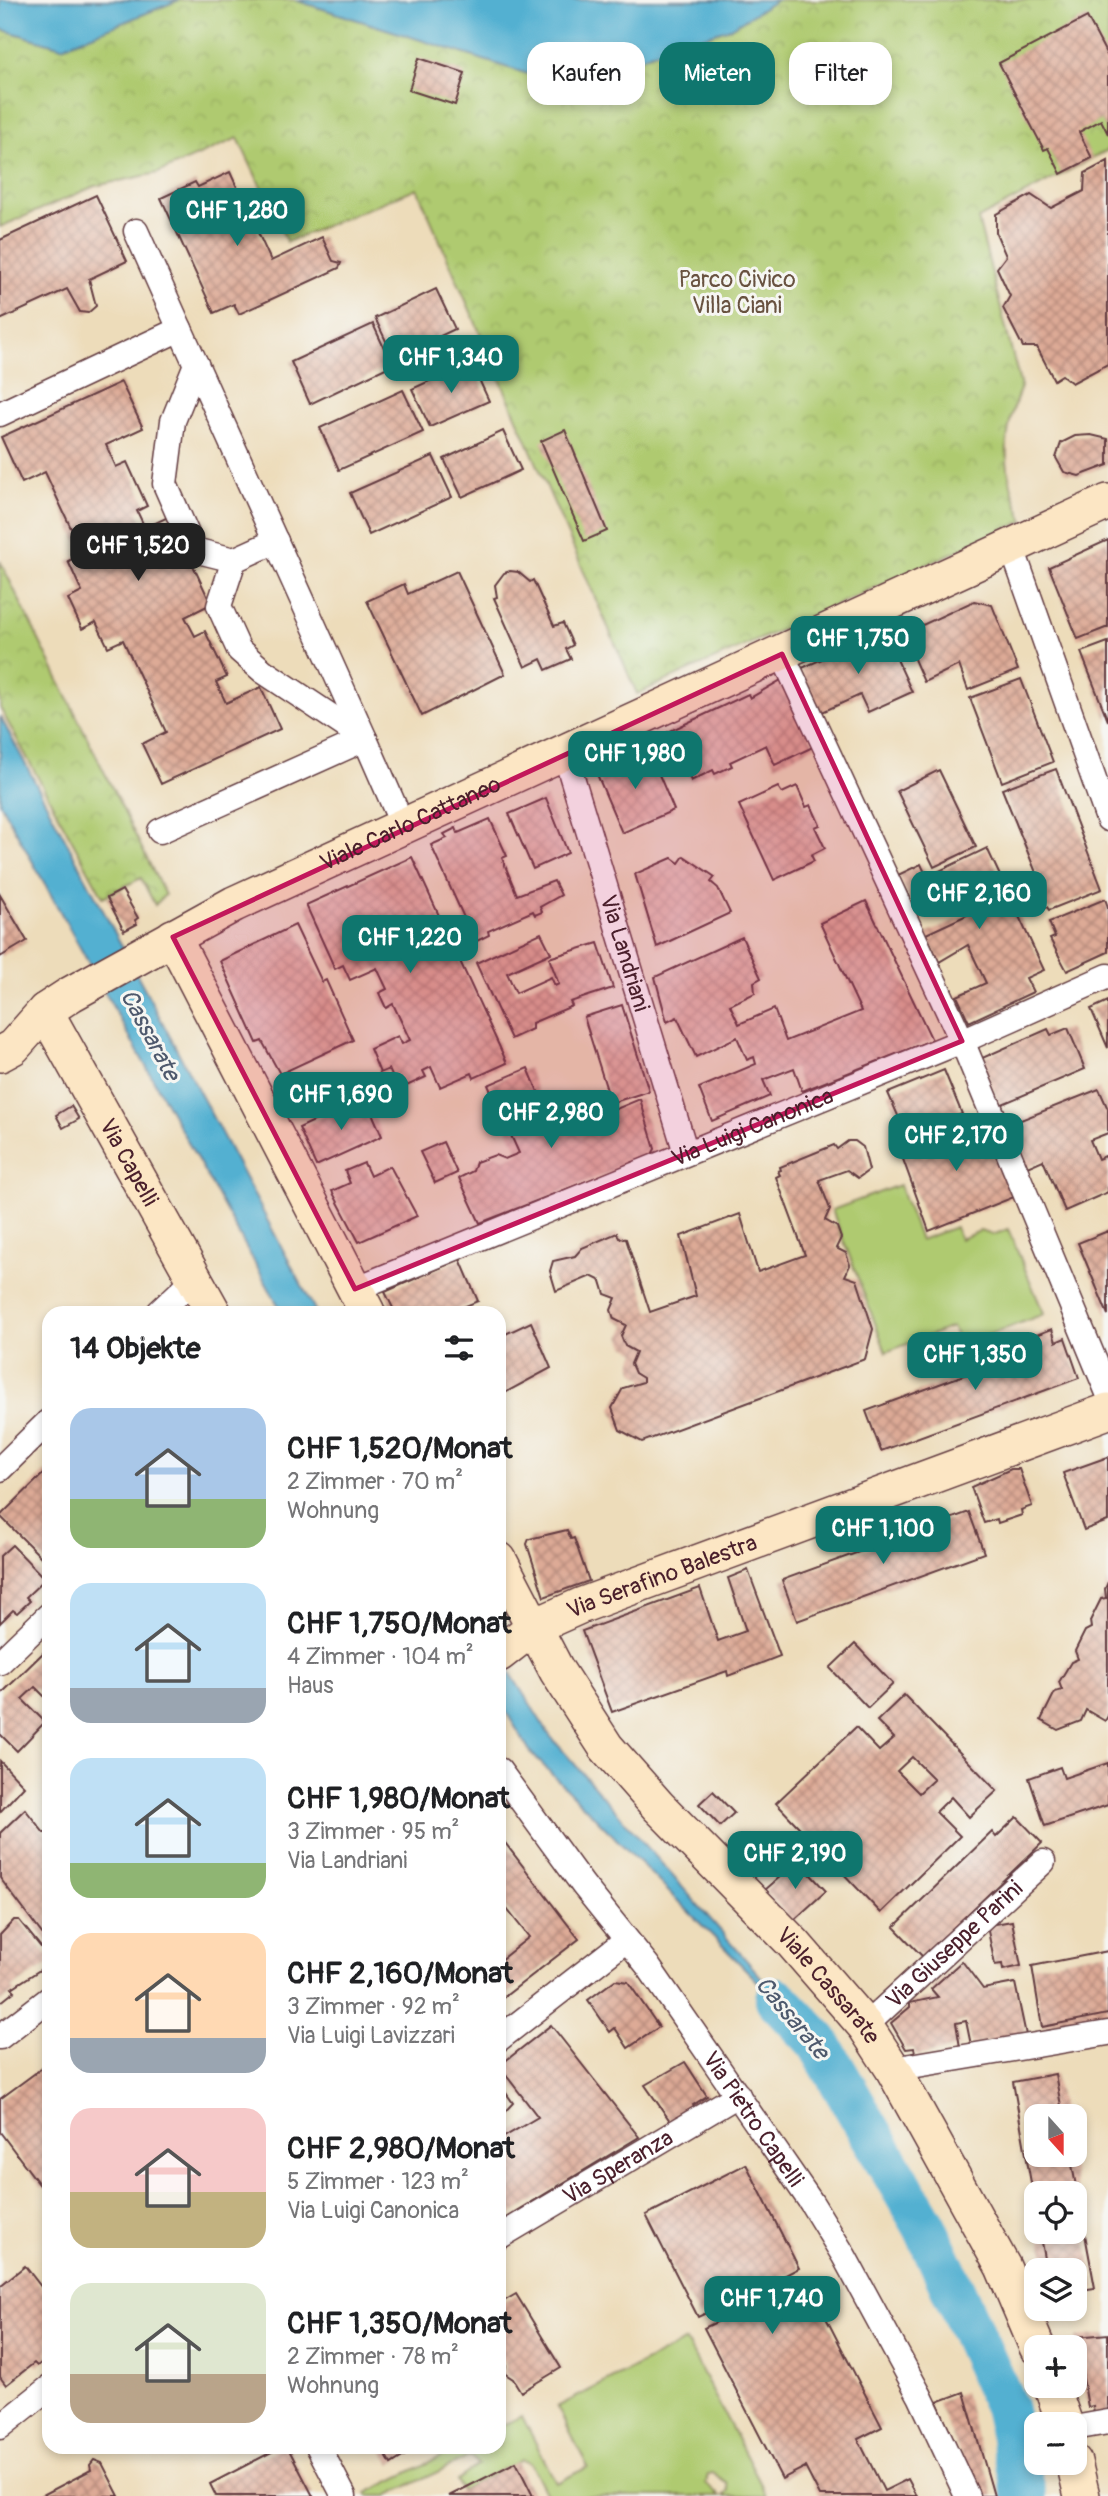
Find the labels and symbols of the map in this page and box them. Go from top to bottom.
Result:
pin: CHF 1,280 [157,188,317,248]
park label: Parco Civico Villa Ciani [678,265,796,320]
pin: CHF 1,340 [371,336,531,395]
pin: CHF 1,520 [58,524,218,583]
pin: CHF 1,750 [778,616,938,676]
pin: CHF 1,980 [555,732,715,791]
street label: Viale Carlo Cattaneo [315,769,505,877]
pin: CHF 2,160 [899,872,1059,931]
street label: Via Landriani [594,891,657,1015]
pin: CHF 1,220 [330,916,490,975]
water label: Cassarate [114,984,187,1087]
pin: CHF 1,690 [261,1072,421,1132]
street label: Via Luigi Canonica [667,1081,837,1173]
pin: CHF 2,980 [471,1090,631,1150]
street label: Via Capelli [93,1113,165,1211]
pin: CHF 2,170 [876,1114,1036,1173]
pin: CHF 1,350 [895,1332,1055,1392]
pin: CHF 1,100 [803,1506,963,1566]
street label: Via Serafino Balestra [562,1527,761,1625]
pin: CHF 2,190 [715,1832,875,1891]
street label: Via Giuseppe Parini [879,1874,1029,2014]
street label: Viale Cassarate [771,1922,885,2052]
water label: Cassarate [749,1971,835,2065]
street label: Via Pietro Capelli [697,2045,810,2192]
north arrow [1024,2104,1087,2166]
street label: Via Speranza [557,2123,678,2210]
pin: CHF 1,740 [692,2276,852,2336]

